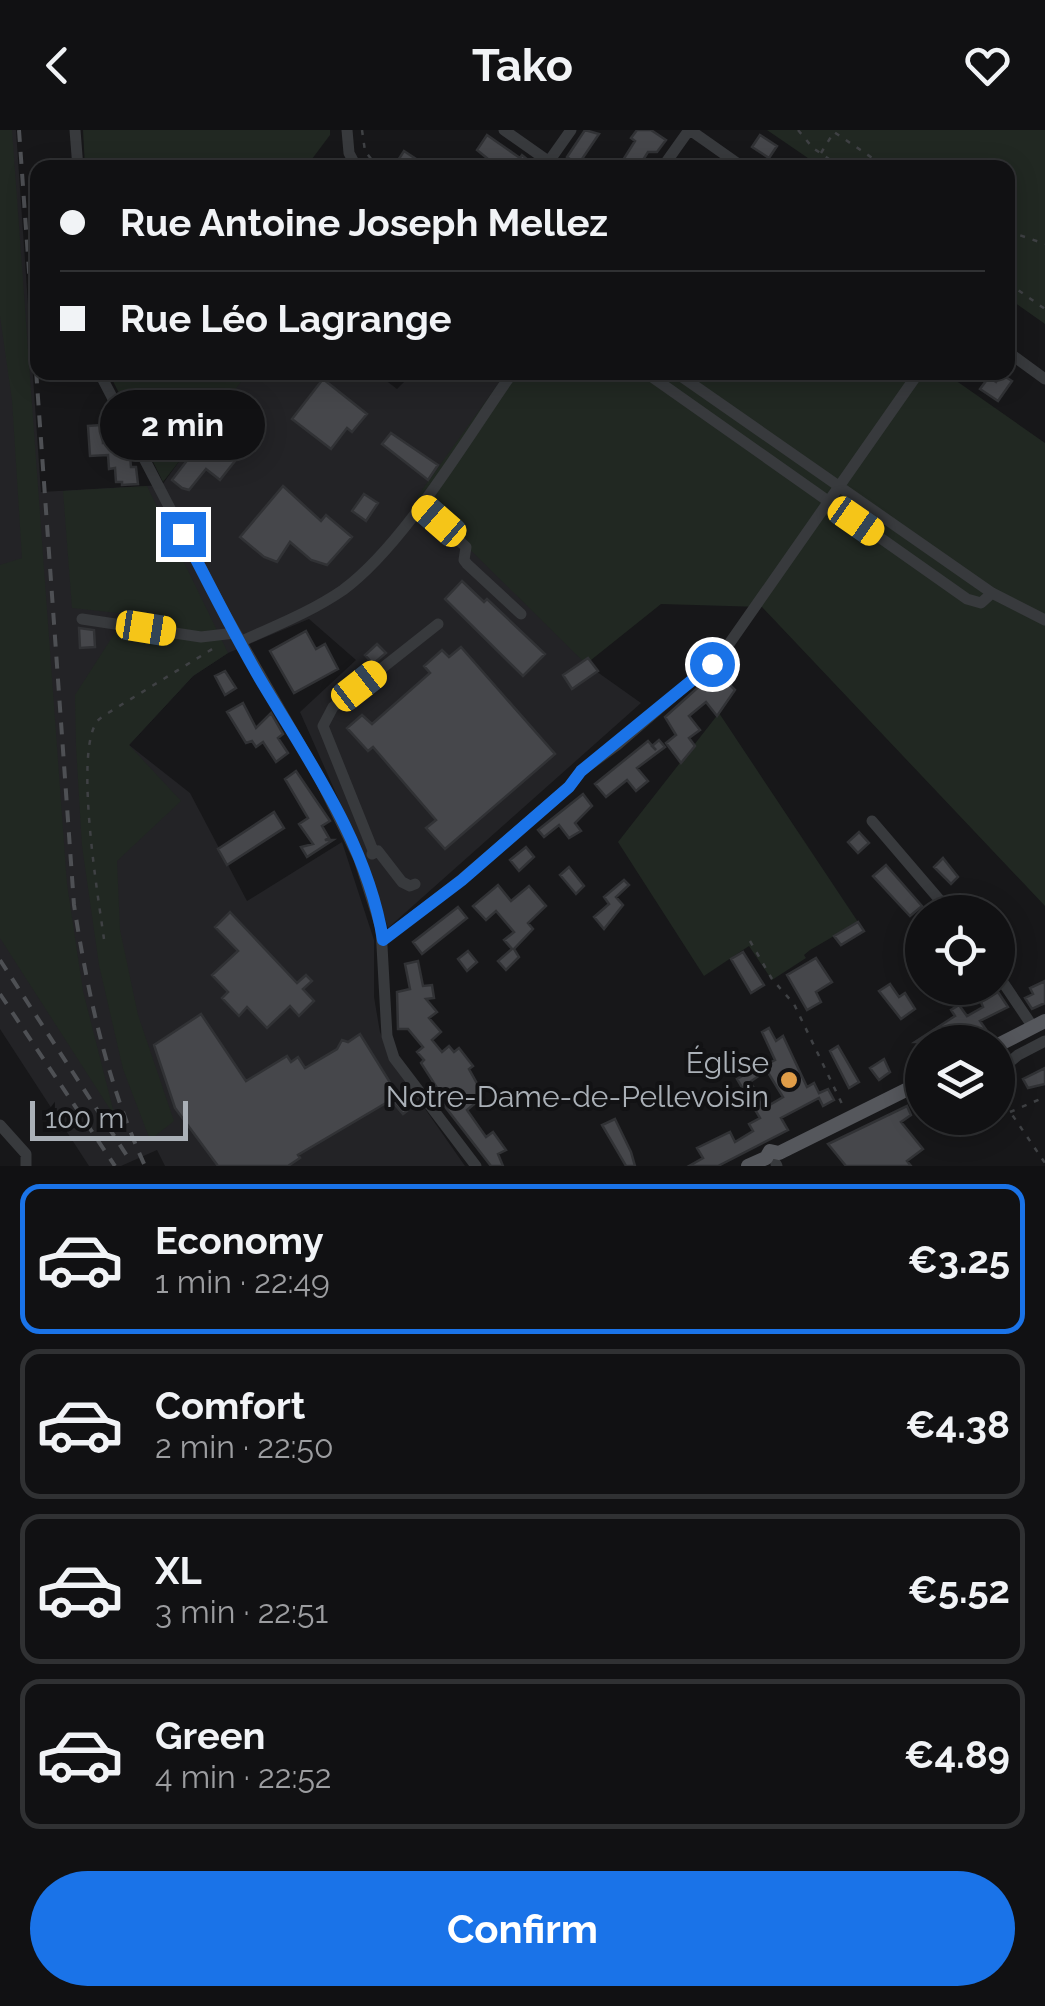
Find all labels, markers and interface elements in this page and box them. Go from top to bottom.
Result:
icon: back [30,38,85,93]
icon: heart [960,38,1015,93]
text: Tako [472,39,573,92]
text: Rue Antoine Joseph Mellez [120,200,608,245]
text: Rue Léo Lagrange [120,296,452,341]
callout: 2 min [100,389,266,459]
text: 2 min [141,406,224,443]
car [407,490,471,552]
car [823,492,889,550]
route end [161,512,206,557]
car [114,608,178,648]
route start [690,642,735,687]
car [326,656,392,716]
map controls [905,895,1015,1135]
button: locate [905,895,1015,1005]
button: layers [905,1025,1015,1135]
place label: Église Notre-Dame-de-Pellevoisin [386,1045,769,1114]
marker: Église Notre-Dame-de-Pellevoisin [778,1069,800,1091]
scale bar [30,1096,188,1140]
text: 100 m [45,1102,124,1135]
icon: car [35,1214,125,1304]
text: Economy [155,1218,324,1263]
text: €3.25 [907,1237,1010,1282]
text: 1 min · 22:49 [155,1263,330,1300]
icon: car [35,1379,125,1469]
text: Comfort [155,1383,305,1428]
text: €4.38 [905,1402,1010,1447]
text: 2 min · 22:50 [155,1428,334,1465]
icon: car [35,1544,125,1634]
text: XL [155,1548,202,1593]
text: €5.52 [908,1567,1010,1612]
text: 3 min · 22:51 [155,1593,328,1630]
icon: car [35,1709,125,1799]
text: Green [155,1713,265,1758]
text: €4.89 [904,1732,1010,1777]
text: 4 min · 22:52 [155,1758,332,1795]
button: Confirm [30,1871,1015,1986]

